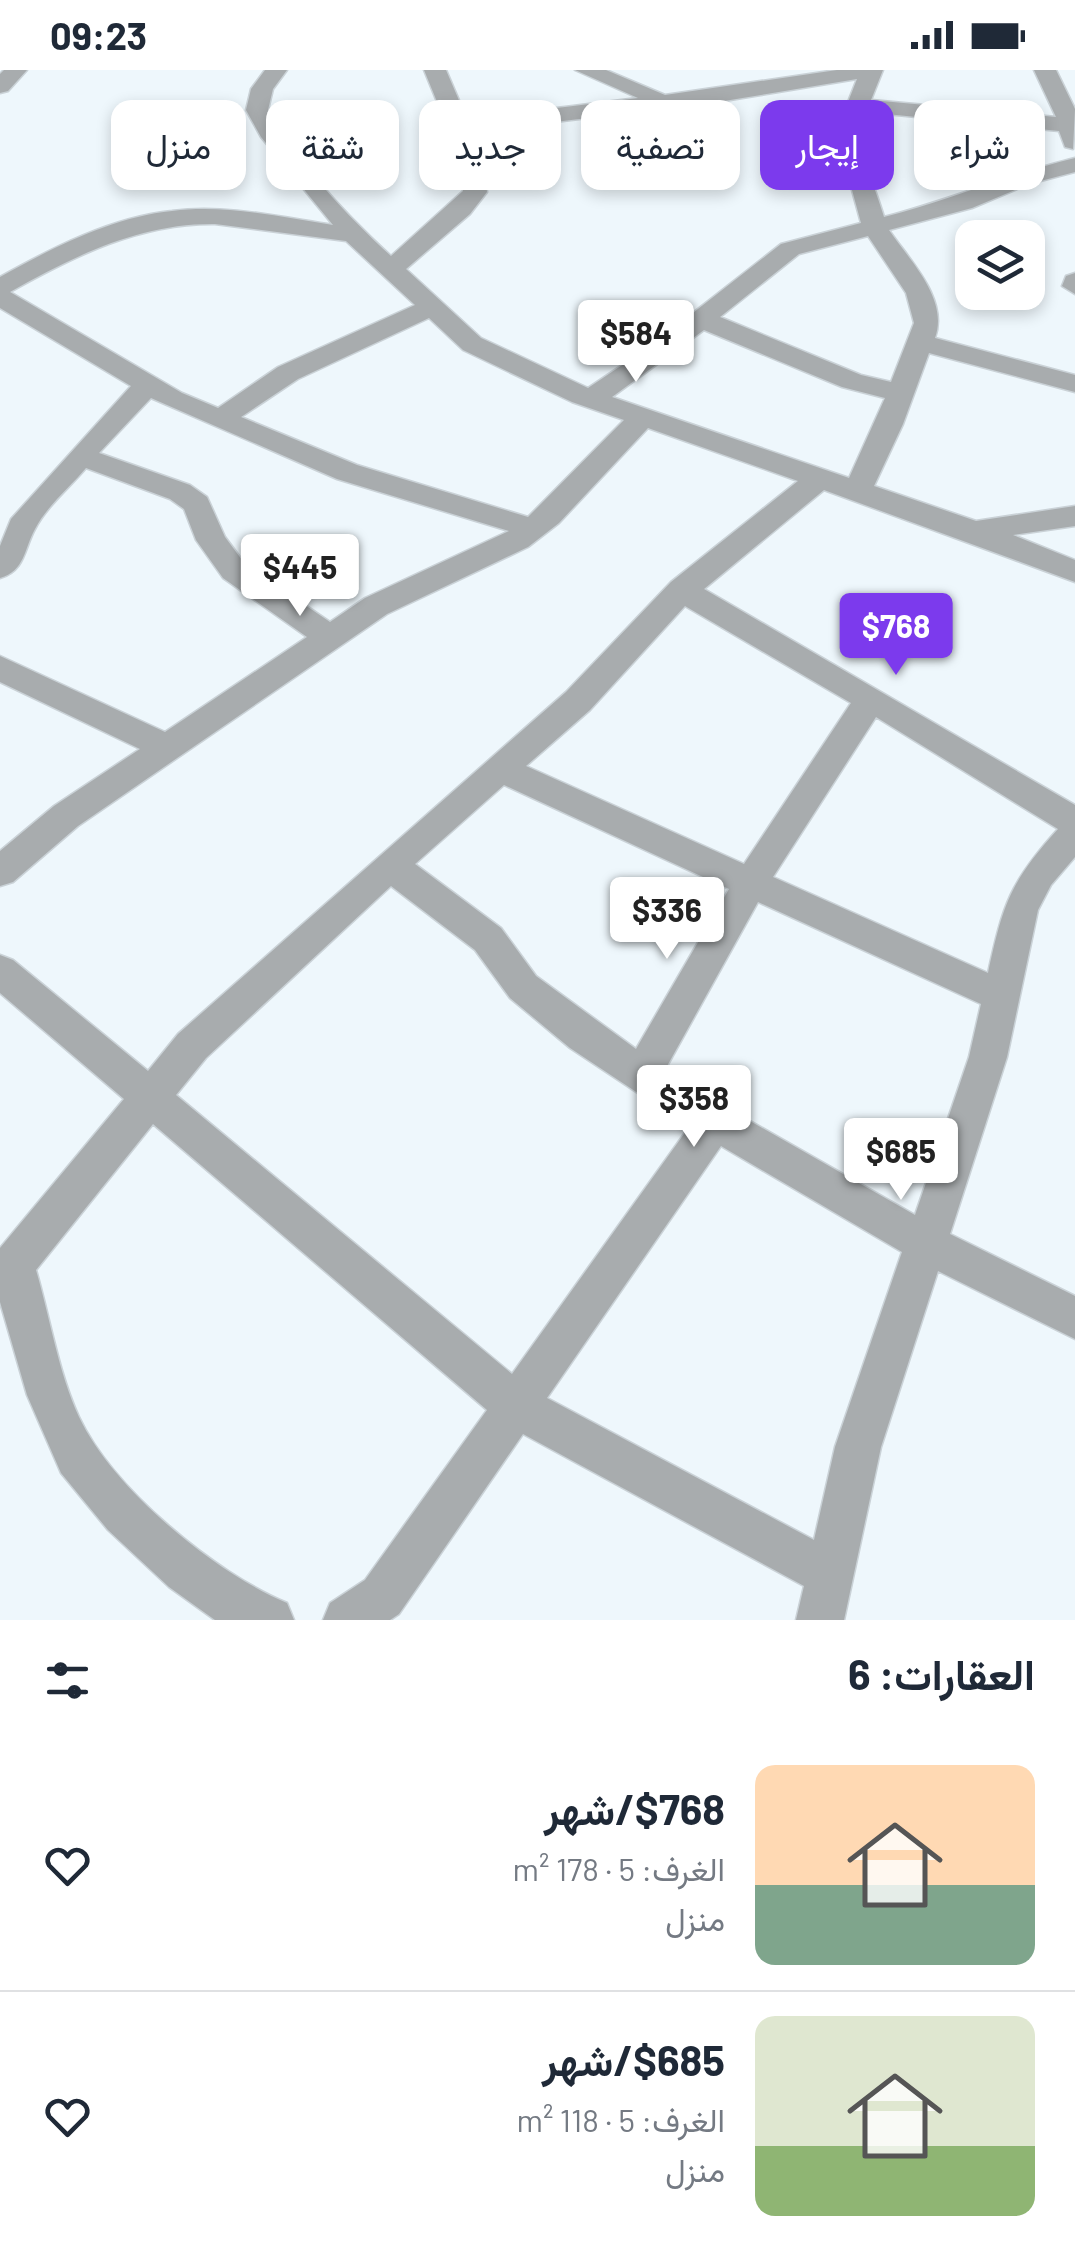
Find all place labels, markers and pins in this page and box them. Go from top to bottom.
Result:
pin: $584 [577,300,695,385]
pin: $445 [241,534,359,619]
pin: $768 [837,593,955,678]
pin: $336 [608,877,726,962]
pin: $358 [635,1065,753,1150]
pin: $685 [842,1118,960,1203]

